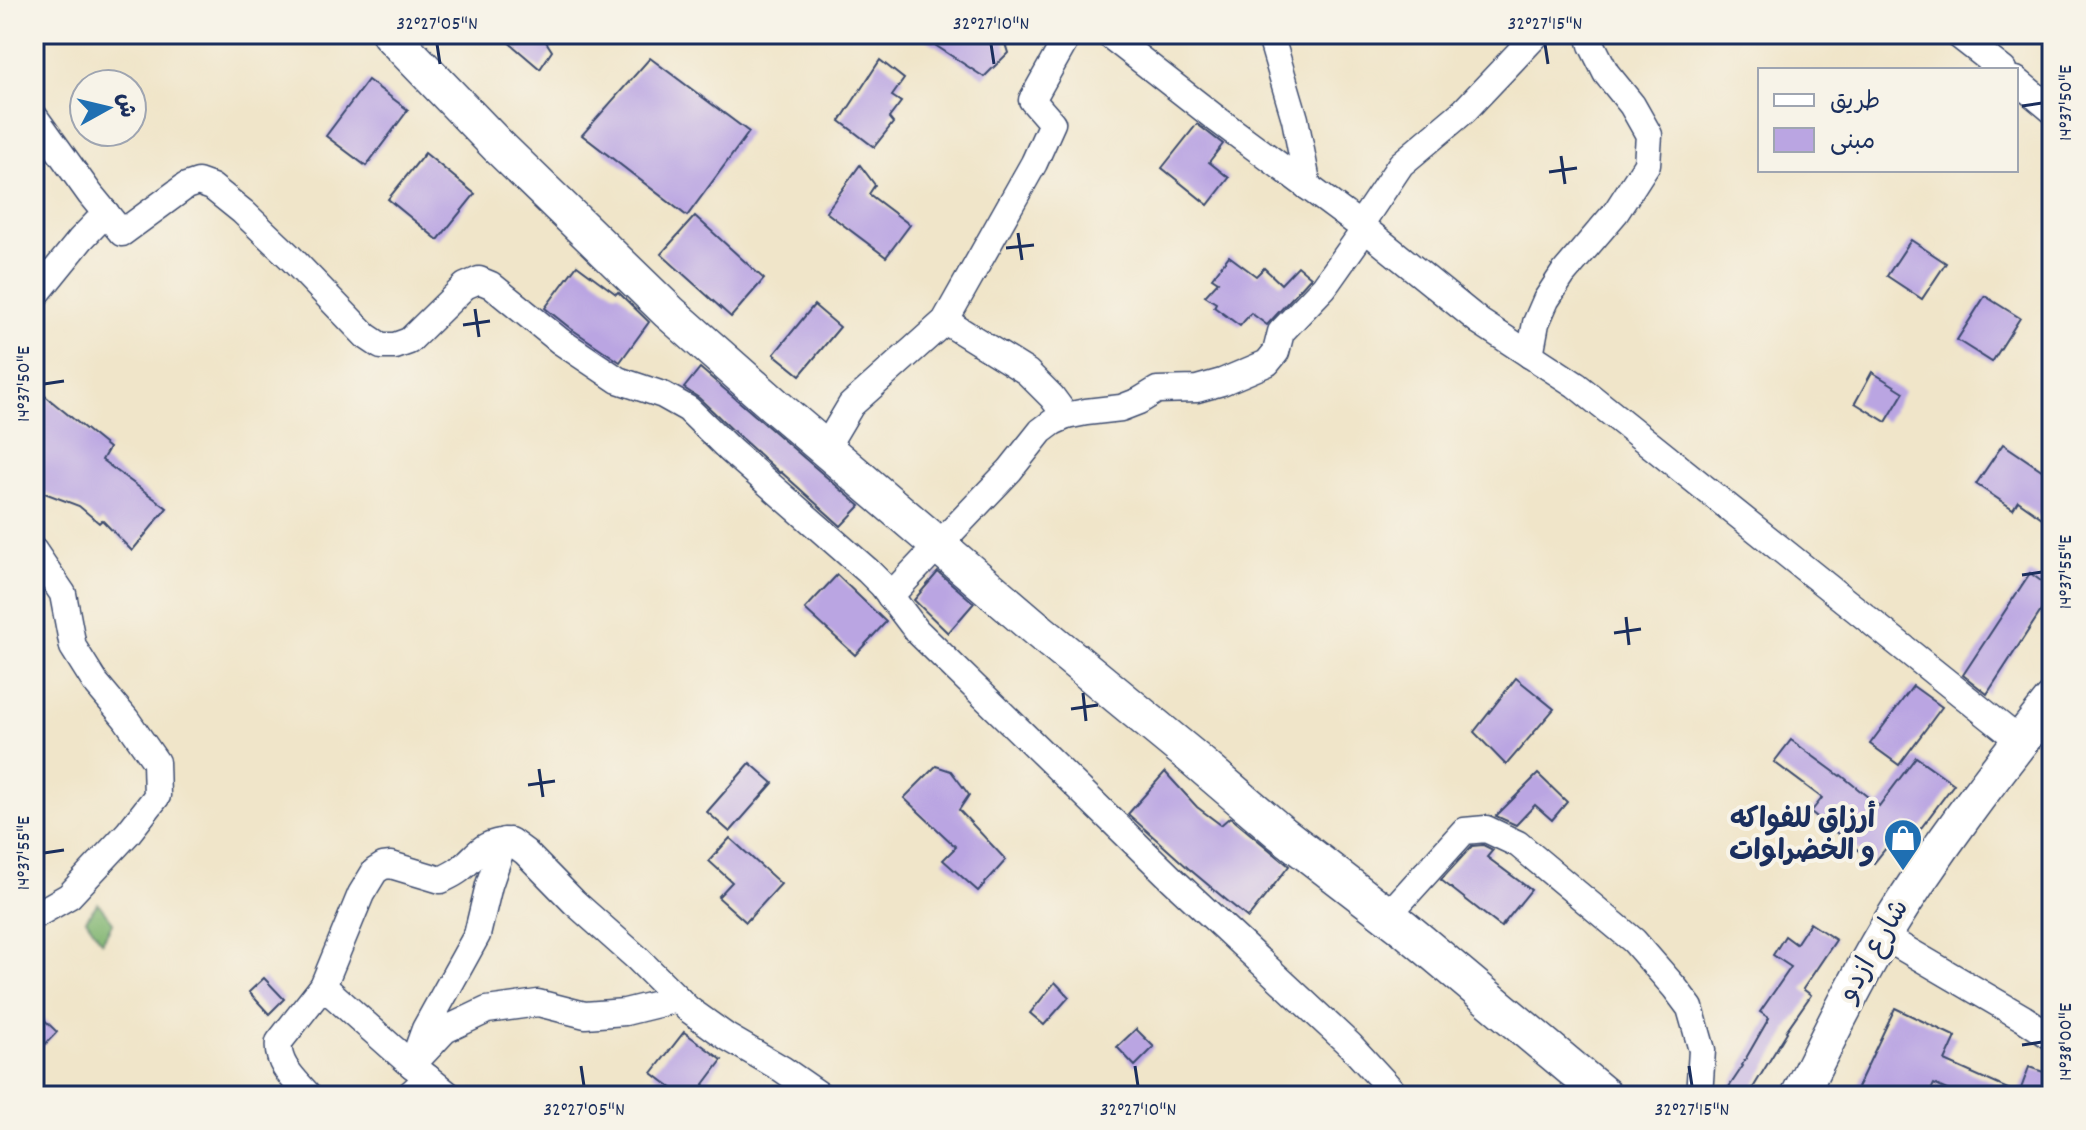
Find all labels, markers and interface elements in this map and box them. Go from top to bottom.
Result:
text: 32°27'05"N [396,11,478,39]
text: 32°27'10"N [953,11,1029,39]
text: 32°27'15"N [1507,11,1583,39]
text: 14°37'50"E [2053,65,2081,141]
north arrow [68,68,148,148]
legend [1758,68,2018,172]
text: طريق [1830,86,1880,120]
text: ش [107,92,141,120]
text: مبنى [1830,126,1875,160]
text: 14°37'50"E [11,346,39,422]
text: 14°37'55"E [2053,535,2081,609]
place label: أرزاق للفواكه و الخضراوات [1729,800,1876,874]
text: 14°37'55"E [11,816,39,890]
shop icon: أرزاق للفواكه و الخضراوات [1882,817,1924,872]
street label: شارع ازدو [1830,893,1922,1012]
text: 14°38'00"E [2053,1003,2081,1081]
text: 32°27'05"N [543,1097,625,1125]
text: 32°27'10"N [1100,1097,1176,1125]
text: 32°27'15"N [1654,1097,1730,1125]

